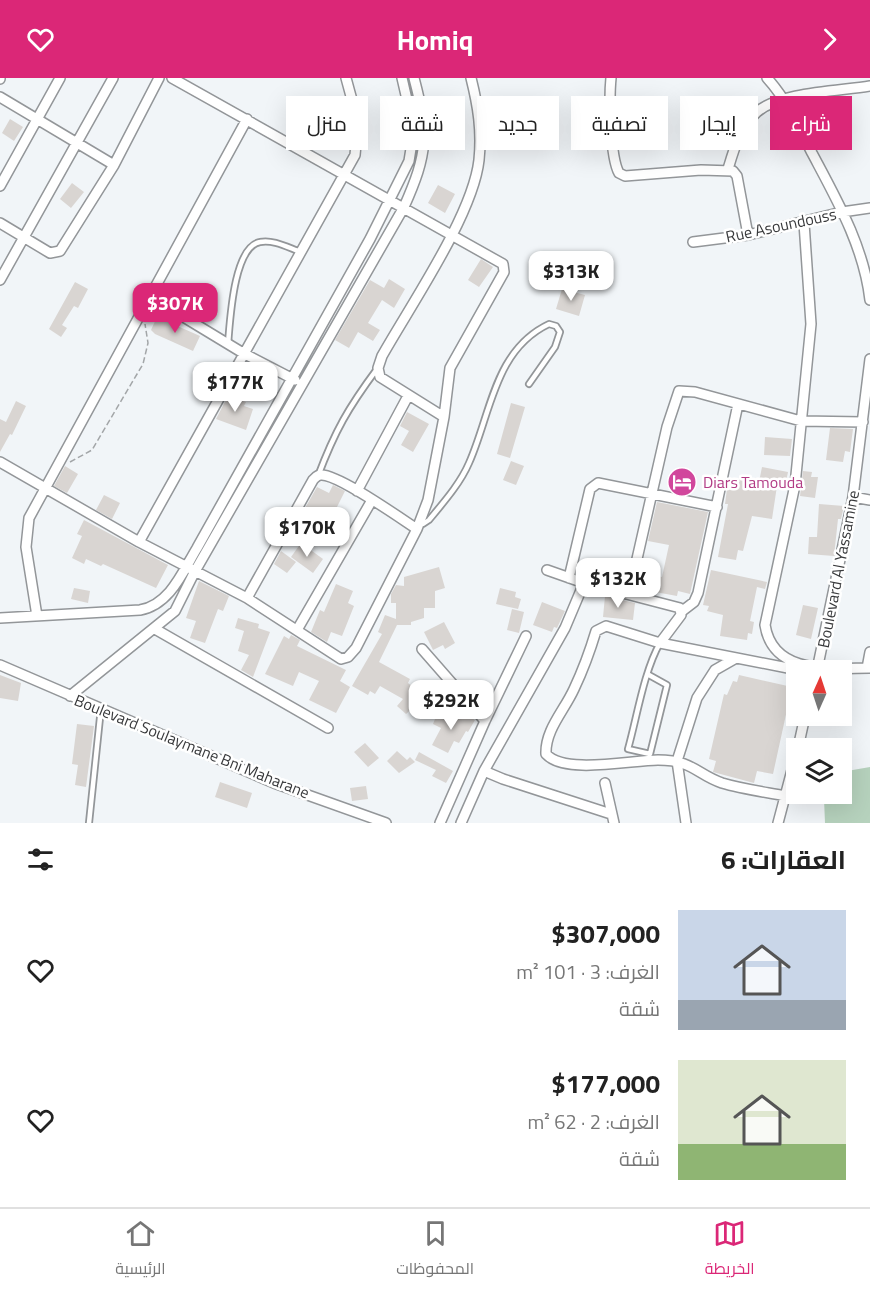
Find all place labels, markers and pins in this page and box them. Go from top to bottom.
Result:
pin: $313K [529,251,613,302]
pin: $307K [133,283,217,334]
pin: $177K [193,362,277,413]
hotel icon: Diars Tamouda [666,466,698,498]
place label: Diars Tamouda [703,470,803,494]
pin: $170K [265,507,349,558]
pin: $132K [576,558,660,609]
pin: $292K [409,680,493,731]

